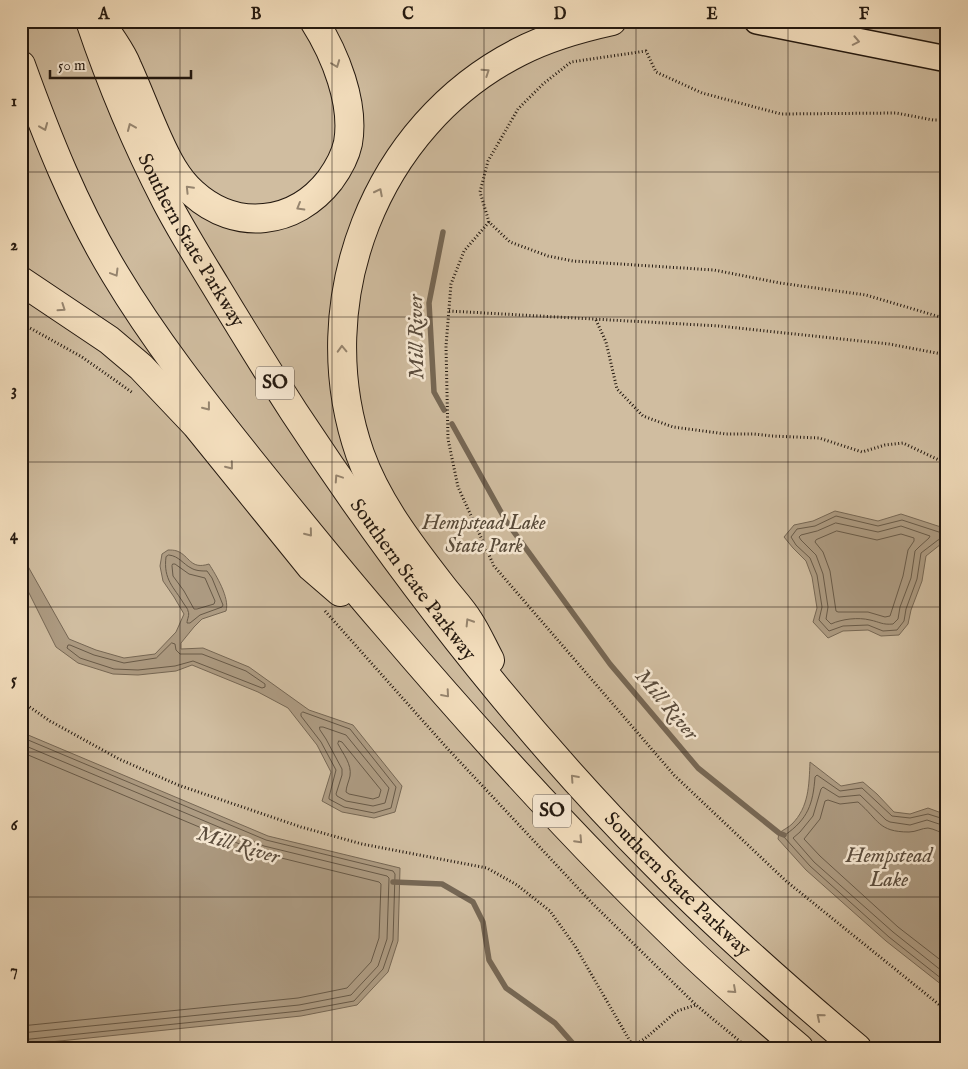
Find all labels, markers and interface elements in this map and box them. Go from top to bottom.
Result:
text: A [98,5,111,25]
text: B [251,5,262,25]
text: C [402,5,414,25]
text: D [554,5,567,25]
text: E [706,5,718,25]
text: F [859,5,870,25]
one-way arrow [852,36,860,46]
scale bar [50,48,191,80]
text: 50 m [58,56,86,75]
one-way arrow [330,60,340,68]
one-way arrow [480,69,490,78]
text: 1 [11,92,17,112]
one-way arrow [37,122,48,131]
one-way arrow [127,123,138,132]
street label: Southern State Parkway [132,149,250,332]
one-way arrow [186,186,195,195]
one-way arrow [373,189,383,198]
one-way arrow [296,200,305,210]
text: 2 [10,236,18,256]
one-way arrow [108,268,118,277]
water label: Mill River [403,293,431,380]
one-way arrow [56,302,66,311]
one-way arrow [337,344,347,352]
road number: SO [256,366,294,399]
text: 3 [11,381,17,401]
one-way arrow [202,401,211,410]
one-way arrow [224,461,233,470]
one-way arrow [335,474,344,483]
street label: Southern State Parkway [344,494,482,666]
park label: Hempstead Lake State Park [421,511,546,559]
text: 4 [10,526,19,546]
one-way arrow [303,528,312,537]
one-way arrow [466,618,475,628]
water label: Mill River [628,664,704,747]
text: 5 [11,671,17,691]
one-way arrow [440,689,449,698]
one-way arrow [571,775,580,784]
road number: SO [533,794,571,828]
street label: Southern State Parkway [599,807,756,962]
text: 6 [11,816,19,836]
water label: Mill River [193,821,283,872]
one-way arrow [573,834,582,843]
water label: Hempstead Lake [845,843,934,894]
text: 7 [10,961,18,981]
one-way arrow [727,984,736,993]
one-way arrow [817,1014,826,1022]

